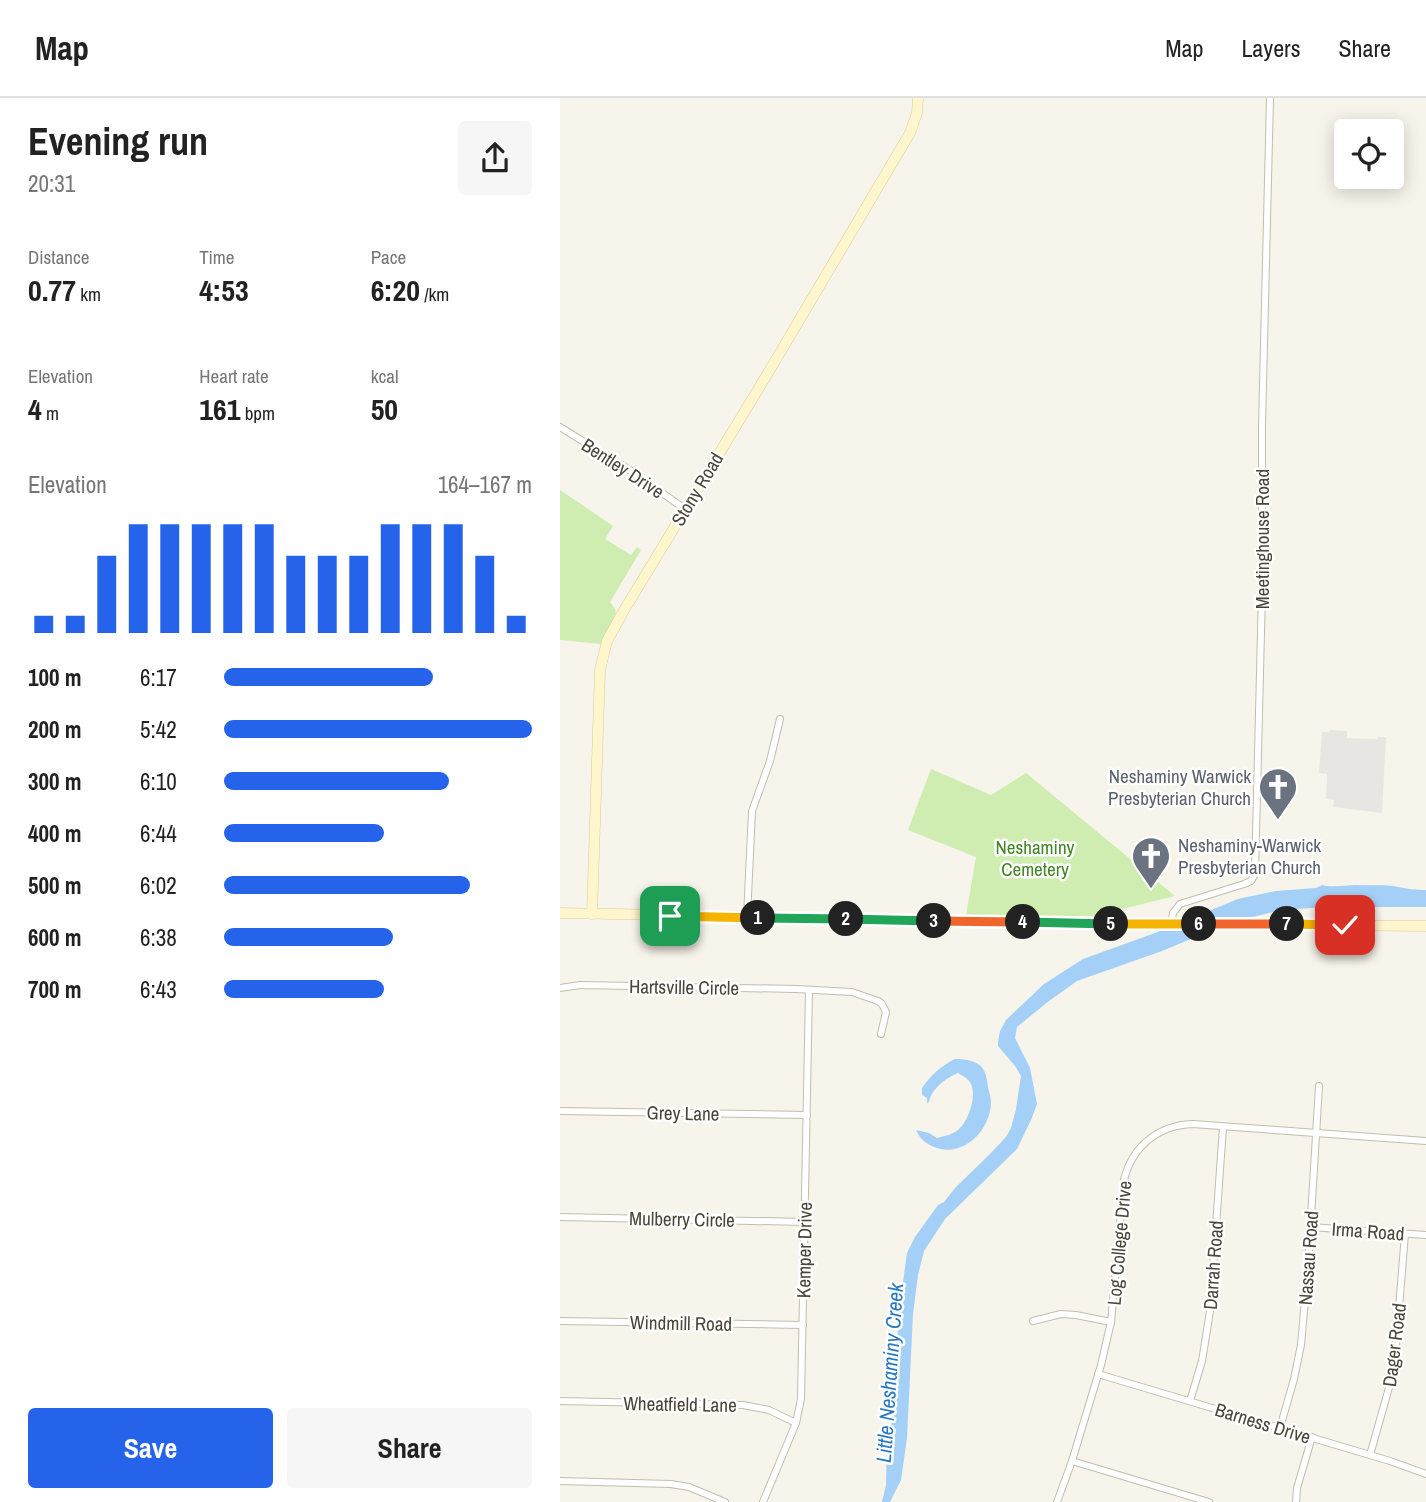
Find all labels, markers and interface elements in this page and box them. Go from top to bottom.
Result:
text: Map [35,26,89,70]
text: Map [1165,32,1203,64]
text: Layers [1241,32,1300,64]
text: Share [1338,32,1391,64]
text: Evening run [28,116,208,167]
map controls [1334,119,1404,189]
button: locate [1334,119,1404,189]
button: share [458,121,532,195]
text: 20:31 [28,168,75,199]
text: Distance [28,244,89,270]
text: Time [199,244,234,270]
text: Pace [371,244,406,270]
text: 0.77 [28,270,76,310]
text: 4:53 [199,270,249,310]
text: 6:20 [371,270,420,310]
text: km [76,281,101,307]
text: /km [420,281,449,307]
text: Elevation [28,363,93,389]
text: Heart rate [199,363,269,389]
text: kcal [371,363,398,389]
text: 4 [28,389,42,429]
text: 161 [199,389,240,429]
text: 50 [371,389,398,429]
text: m [42,400,59,426]
text: bpm [240,400,275,426]
street label: Bentley Drive [577,432,669,504]
street label: Stony Road [665,447,729,531]
text: Elevation [28,469,107,500]
text: 164–167 m [438,469,532,500]
street label: Meetinghouse Road [1249,469,1275,609]
text: 100 m [28,662,81,693]
text: 6:17 [140,662,177,693]
text: 200 m [28,714,81,745]
text: 5:42 [140,714,177,745]
place label: Neshaminy Warwick Presbyterian Church [1108,763,1251,811]
text: 300 m [28,766,81,797]
text: 6:10 [140,766,177,797]
church icon: Neshaminy Warwick Presbyterian Church [1257,766,1299,821]
text: 400 m [28,818,81,849]
text: 6:44 [140,818,177,849]
place label: Neshaminy-Warwick Presbyterian Church [1178,832,1321,880]
park label: Neshaminy Cemetery [996,834,1075,882]
church icon: Neshaminy-Warwick Presbyterian Church [1130,835,1172,890]
text: 500 m [28,870,81,901]
text: 6:02 [140,870,177,901]
pin [640,886,700,946]
pin [1315,895,1375,955]
icon: arrive [651,897,689,935]
pin: 1 [740,900,776,936]
pin: 2 [828,902,864,936]
text: 1 [753,904,762,930]
pin: 3 [916,904,952,938]
pin: 4 [1006,904,1040,940]
text: 2 [841,905,850,931]
pin: 5 [1094,906,1128,942]
pin: 6 [1182,906,1216,942]
pin: 7 [1270,906,1304,942]
icon: check [1326,906,1364,944]
text: 3 [929,907,938,933]
text: 4 [1018,908,1027,934]
text: 5 [1106,910,1115,936]
text: 6 [1194,910,1203,936]
text: 7 [1282,910,1291,936]
text: 600 m [28,922,81,953]
text: 6:38 [140,922,177,953]
street label: Hartsville Circle [629,973,739,1001]
text: 700 m [28,974,81,1005]
text: 6:43 [140,974,177,1005]
street label: Grey Lane [646,1099,720,1127]
street label: Log College Drive [1101,1180,1137,1306]
street label: Kemper Drive [790,1202,818,1298]
street label: Mulberry Circle [629,1205,735,1233]
street label: Nassau Road [1292,1210,1324,1306]
street label: Irma Road [1331,1215,1405,1247]
street label: Darrah Road [1197,1220,1229,1310]
water label: Little Neshaminy Creek [869,1281,910,1464]
street label: Dager Road [1376,1302,1412,1388]
street label: Windmill Road [630,1309,732,1337]
street label: Wheatfield Lane [623,1390,737,1418]
street label: Barness Drive [1212,1396,1314,1450]
button: Save [28,1408,273,1488]
button: Share [287,1408,532,1488]

